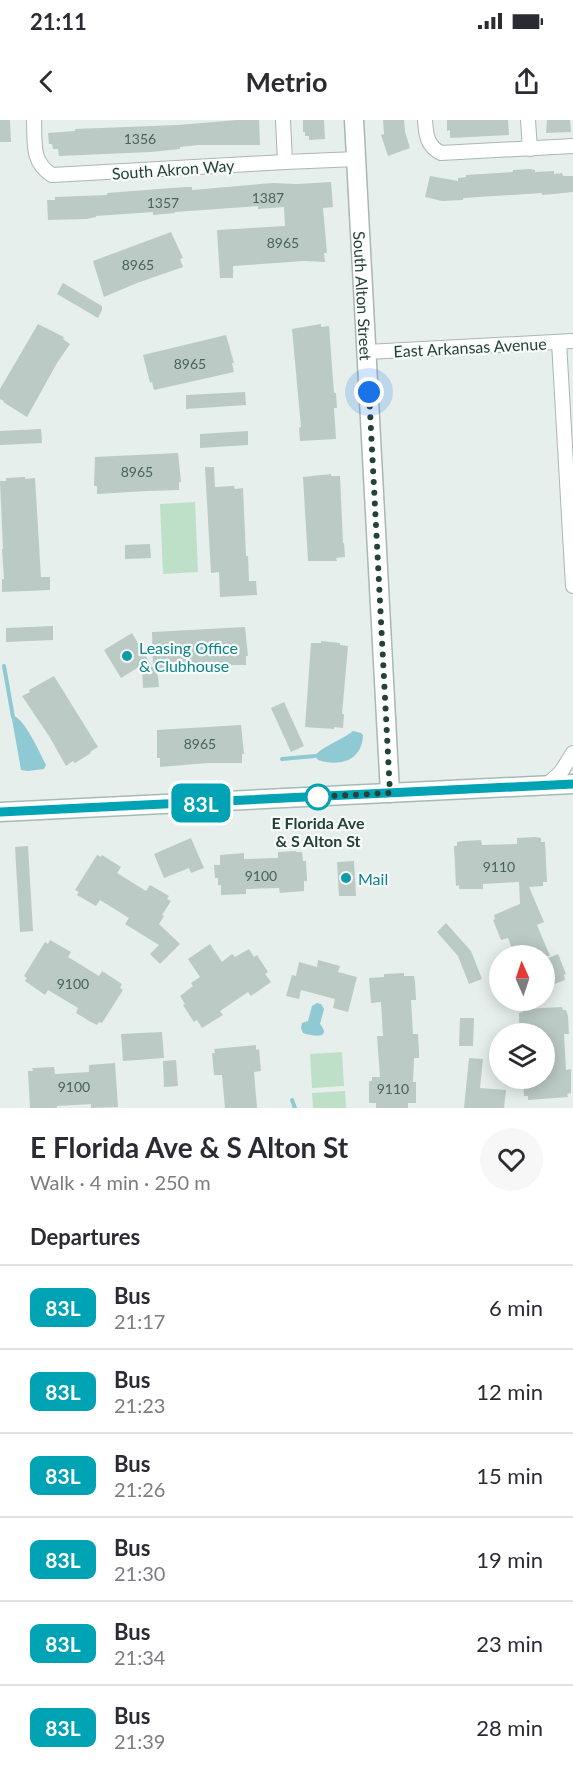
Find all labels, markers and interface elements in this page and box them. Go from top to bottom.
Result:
text: 21:11 [30,8,87,35]
icon: back [30,65,63,98]
text: Metrio [246,65,327,98]
icon: share [510,65,543,98]
house number: 1356 [124,130,156,147]
street label: South Akron Way [111,155,236,183]
house number: 1387 [252,189,284,206]
house number: 1357 [147,194,179,211]
street label: South Alton Street [350,231,376,361]
house number: 8965 [267,234,299,251]
house number: 8965 [122,256,154,273]
street label: East Arkansas Avenue [393,334,547,360]
house number: 8965 [174,355,206,372]
your location [354,377,384,407]
house number: 8965 [121,463,153,480]
place label: Leasing Office & Clubhouse [139,638,238,675]
marker: Leasing Office & Clubhouse [120,649,134,663]
house number: 8965 [184,735,216,752]
line badge: 83L [166,784,236,822]
marker: E Florida Ave & S Alton St [305,784,331,810]
text: 83L [183,791,219,816]
place label: E Florida Ave & S Alton St [272,813,365,850]
house number: 9110 [483,858,515,875]
house number: 9100 [245,867,277,884]
place label: Mail [358,869,388,888]
marker: Mail [339,871,353,885]
north arrow [489,945,555,1011]
map controls [489,945,555,1089]
house number: 9100 [57,975,89,992]
button: layers [489,1023,555,1089]
house number: 9100 [58,1078,90,1095]
house number: 9110 [377,1080,409,1097]
button: heart [480,1128,543,1191]
text: E Florida Ave & S Alton St [30,1130,348,1164]
text: Walk · 4 min · 250 m [30,1170,211,1194]
text: Departures [30,1223,140,1250]
text: Bus [114,1282,150,1309]
text: 6 min [489,1294,543,1321]
text: 83L [45,1295,81,1320]
text: 21:17 [114,1309,165,1333]
text: Bus [114,1366,150,1393]
text: 12 min [476,1378,543,1405]
text: 83L [45,1379,81,1404]
text: 21:23 [114,1393,165,1417]
text: Bus [114,1450,150,1477]
text: 15 min [476,1462,543,1489]
text: 83L [45,1463,81,1488]
text: 21:26 [114,1477,165,1501]
text: Bus [114,1534,150,1561]
text: 19 min [476,1546,543,1573]
text: 83L [45,1547,81,1572]
text: 21:30 [114,1561,165,1585]
text: Bus [114,1618,150,1645]
text: 23 min [476,1630,543,1657]
text: 83L [45,1631,81,1656]
text: 21:34 [114,1645,165,1669]
text: Bus [114,1702,150,1729]
text: 28 min [476,1714,543,1741]
text: 83L [45,1715,81,1740]
text: 21:39 [114,1729,165,1753]

